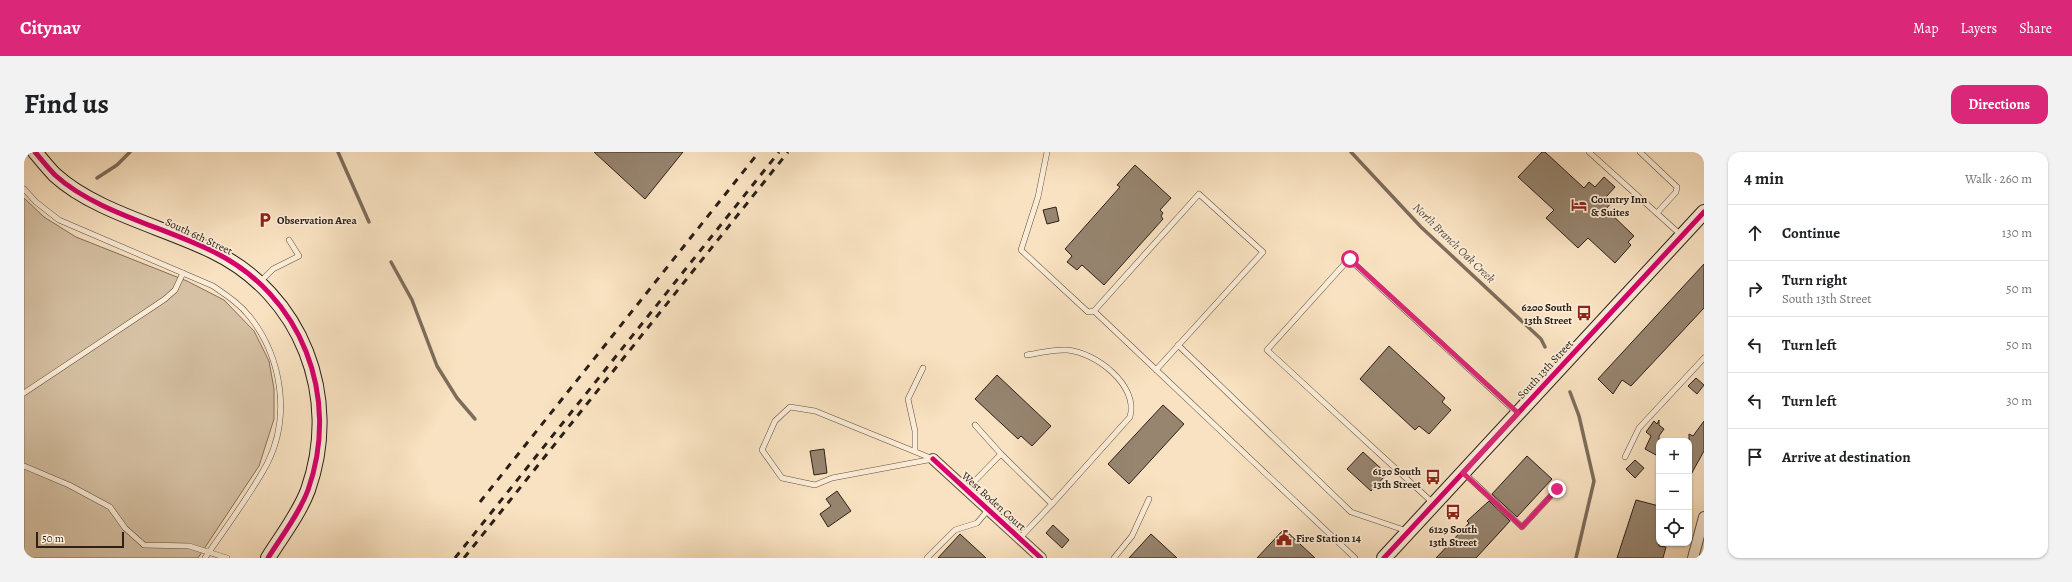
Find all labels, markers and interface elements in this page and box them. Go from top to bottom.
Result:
text: Citynav [20,15,81,41]
text: Map [1913,19,1939,38]
text: Layers [1961,19,1997,38]
text: Share [2019,19,2052,38]
text: Find us [24,85,109,123]
button: Directions [1951,85,2048,124]
text: 4 min [1744,167,1784,190]
text: Walk · 260 m [1965,170,2032,187]
place label: Country Inn & Suites [1591,192,1647,220]
hotel icon: Country Inn & Suites [1570,196,1588,214]
water label: North Branch Oak Creek [1409,200,1499,287]
parking icon: Observation Area [256,211,274,229]
place label: Observation Area [277,213,357,228]
street label: South 6th Street [163,214,235,259]
icon: ahead [1744,222,1766,244]
text: Continue [1782,223,1840,243]
text: 130 m [2002,224,2032,241]
route start [1341,250,1359,268]
text: Turn right [1782,270,1847,290]
icon: right [1744,278,1766,300]
text: 50 m [2006,280,2032,297]
text: South 13th Street [1782,290,1872,307]
place label: 6200 South 13th Street [1522,300,1572,328]
bus stop icon: 6200 South 13th Street [1575,304,1593,322]
icon: left [1744,334,1766,356]
text: Turn left [1782,335,1837,355]
street label: South 13th Street [1514,336,1577,402]
text: 50 m [2006,336,2032,353]
icon: left [1744,390,1766,412]
text: Turn left [1782,391,1837,411]
text: 30 m [2006,392,2032,409]
map controls [1656,438,1692,546]
button: + [1656,438,1692,474]
icon: arrive [1744,446,1766,468]
text: Arrive at destination [1782,447,1911,467]
place label: 6130 South 13th Street [1373,464,1421,492]
street label: West Boden Court [958,468,1029,534]
bus stop icon: 6130 South 13th Street [1424,468,1442,486]
button: − [1656,474,1692,510]
route end [1548,480,1566,498]
bus stop icon: 6129 South 13th Street [1444,503,1462,521]
button: locate [1656,510,1692,546]
place label: 6129 South 13th Street [1429,522,1477,550]
public building icon: Fire Station 14 [1275,529,1293,547]
scale bar [36,530,124,549]
text: 50 m [42,531,64,546]
place label: Fire Station 14 [1296,531,1361,546]

